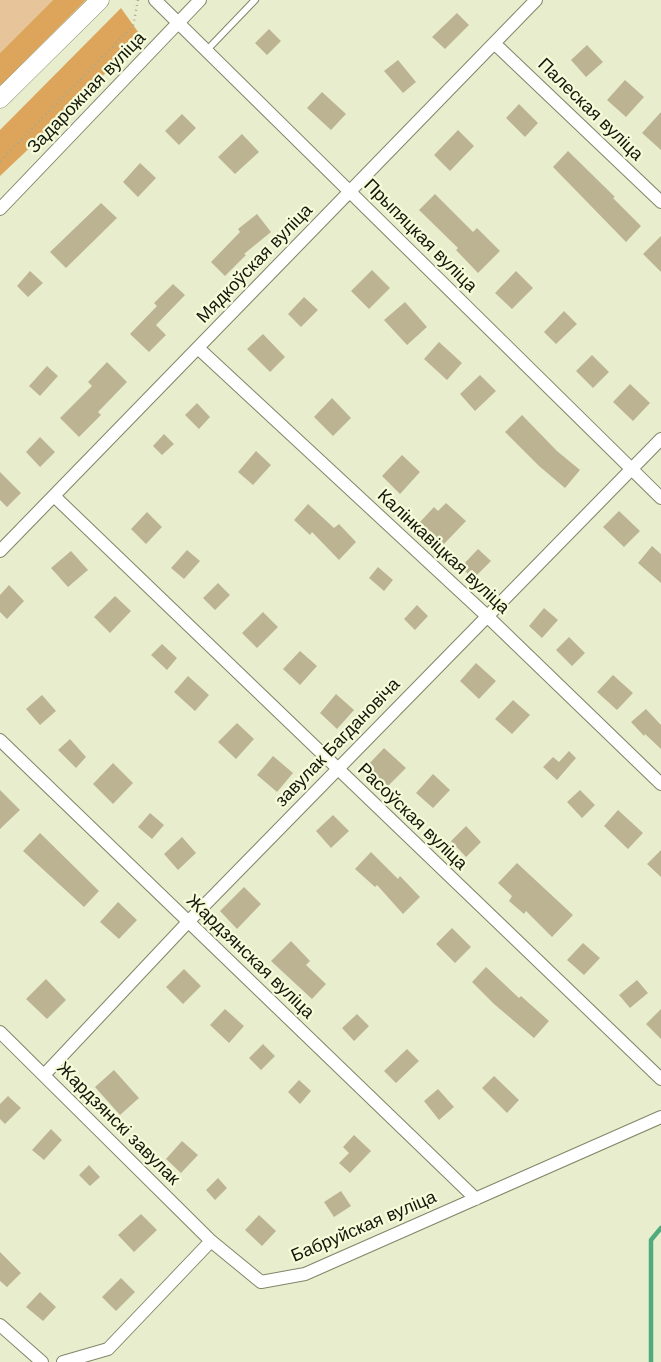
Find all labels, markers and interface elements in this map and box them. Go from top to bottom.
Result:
street label: Задарожная вуліца [23,28,151,158]
street label: Палеская вуліца [533,54,647,166]
street label: Прыпяцкая вуліца [359,175,481,297]
street label: Мядкоўская вуліца [193,200,317,328]
street label: Калінкавіцкая вуліца [372,485,514,619]
street label: завулак Багдановіча [271,674,405,812]
street label: Расоўская вуліца [353,759,471,875]
street label: Жардзянская вуліца [182,890,318,1024]
street label: Жардзянскі завулак [52,1058,184,1190]
street label: Бабруйская вуліца [288,1187,440,1267]

